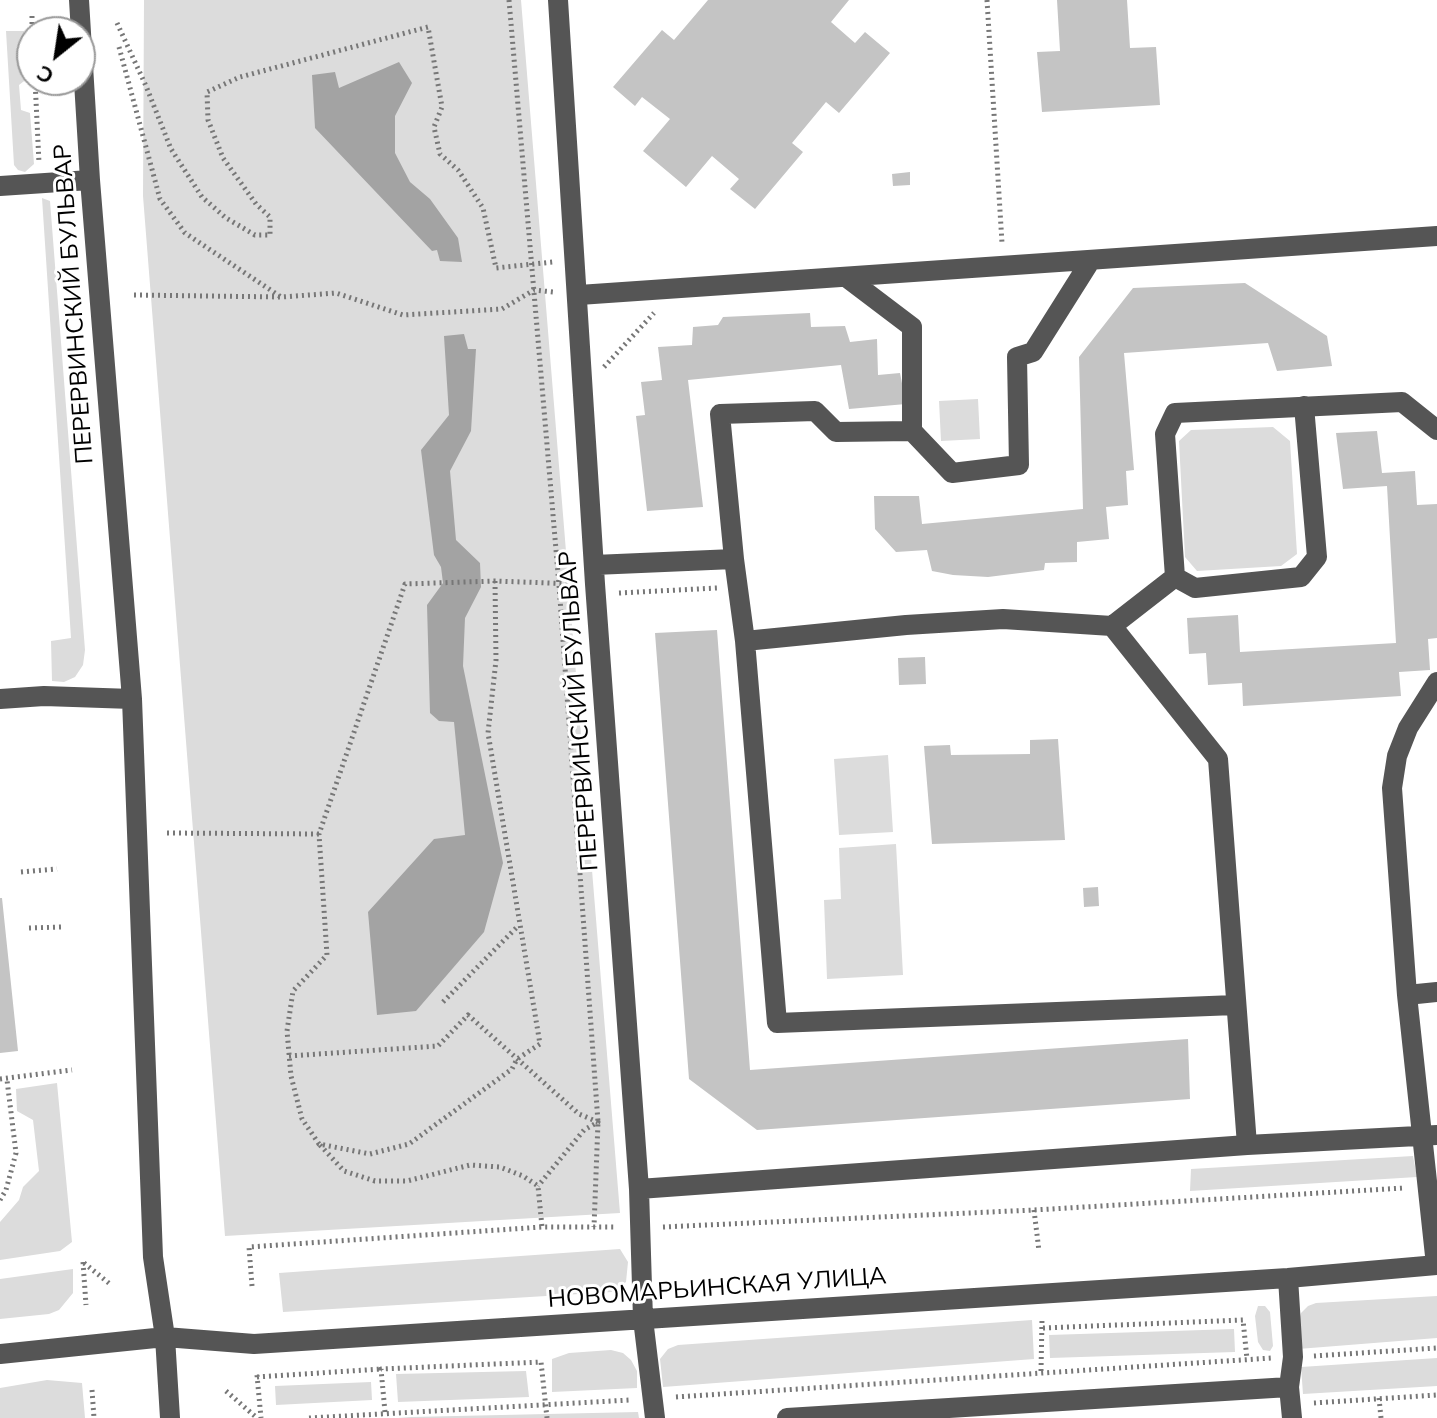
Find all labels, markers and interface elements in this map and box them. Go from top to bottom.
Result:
north arrow [16,16,96,96]
text: С [31,59,59,91]
street label: ПЕРЕРВИНСКИЙ БУЛЬВАР [48,143,100,465]
street label: ПЕРЕРВИНСКИЙ БУЛЬВАР [553,550,605,872]
street label: НОВОМАРЬИНСКАЯ УЛИЦА [547,1262,887,1314]

